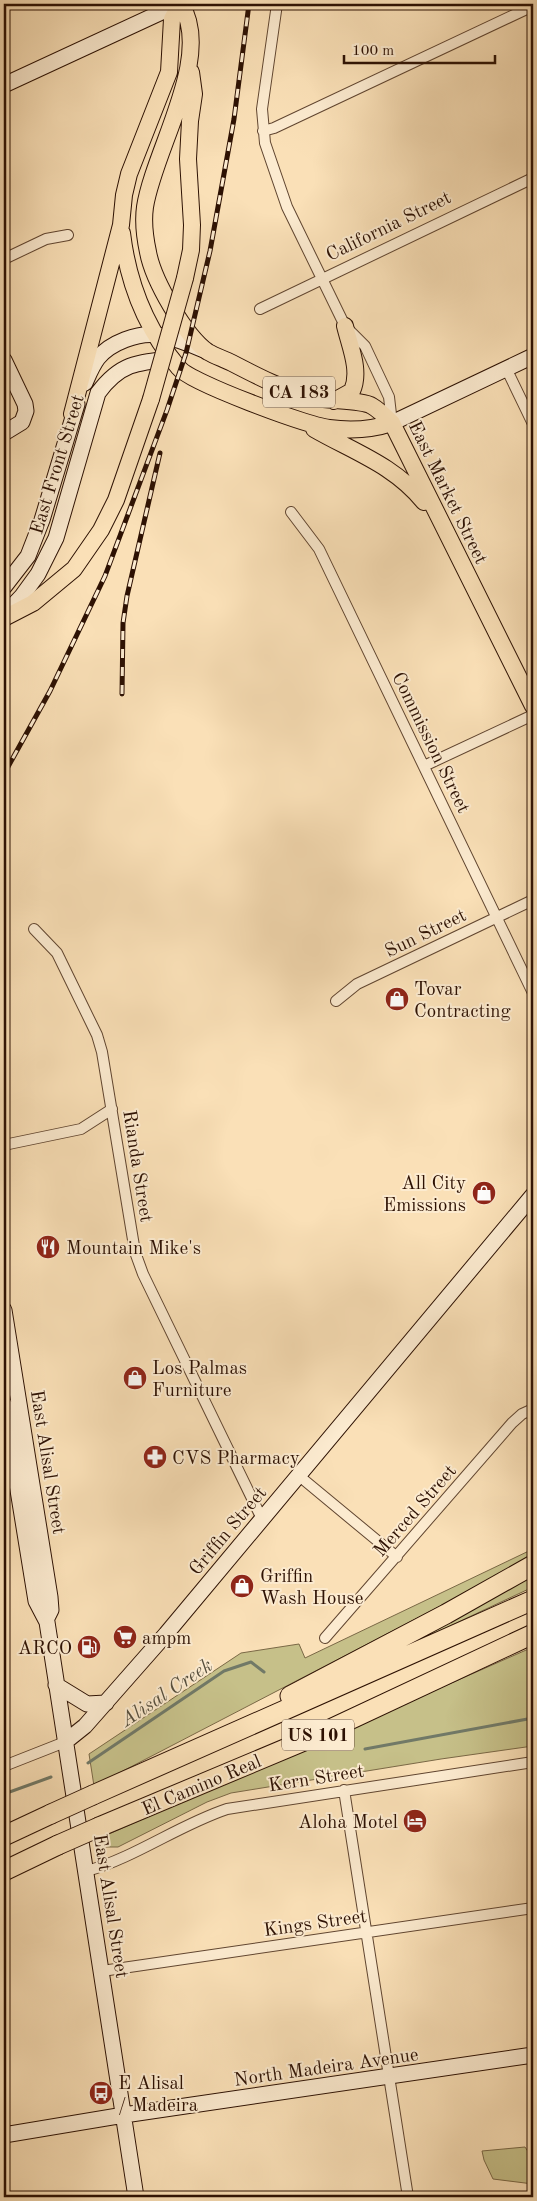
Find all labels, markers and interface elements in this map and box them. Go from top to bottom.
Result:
scale bar [344,32,496,64]
text: 100 m [352,44,394,59]
street label: California Street [324,189,455,266]
road number: CA 183 [263,377,335,408]
street label: East Front Street [28,392,89,537]
street label: East Market Street [404,418,490,568]
street label: Commission Street [387,670,472,817]
street label: Sun Street [382,906,470,962]
place label: Tovar Contracting [414,981,512,1022]
shop icon: Tovar Contracting [384,986,410,1012]
street label: Rianda Street [118,1109,155,1224]
place label: All City Emissions [383,1175,466,1216]
shop icon: All City Emissions [471,1180,497,1206]
restaurant icon: Mountain Mike's [35,1234,61,1260]
place label: Mountain Mike's [66,1240,201,1259]
place label: Los Palmas Furniture [152,1360,247,1401]
shop icon: Los Palmas Furniture [122,1365,148,1391]
street label: East Alisal Street [26,1389,67,1536]
pharmacy icon: CVS Pharmacy [142,1444,168,1470]
place label: CVS Pharmacy [172,1450,300,1469]
street label: Merced Street [371,1462,461,1561]
street label: Griffin Street [187,1484,271,1579]
place label: Griffin Wash House [260,1568,364,1609]
shop icon: Griffin Wash House [229,1573,255,1599]
supermarket icon: ampm [112,1624,138,1650]
place label: ampm [142,1630,191,1649]
fuel station icon: ARCO [76,1634,102,1660]
place label: ARCO [18,1640,72,1659]
water label: Alisal Creek [117,1656,217,1732]
road number: US 101 [282,1720,354,1750]
street label: El Camino Real [139,1753,264,1820]
street label: Kern Street [267,1763,366,1796]
hotel icon: Aloha Motel [402,1808,428,1834]
place label: Aloha Motel [298,1814,398,1833]
street label: East Alisal Street [89,1833,130,1980]
street label: Kings Street [263,1908,368,1941]
street label: North Madeira Avenue [233,2046,420,2091]
place label: E Alisal / Madeira [118,2075,199,2116]
bus stop icon: E Alisal / Madeira [88,2080,114,2106]

